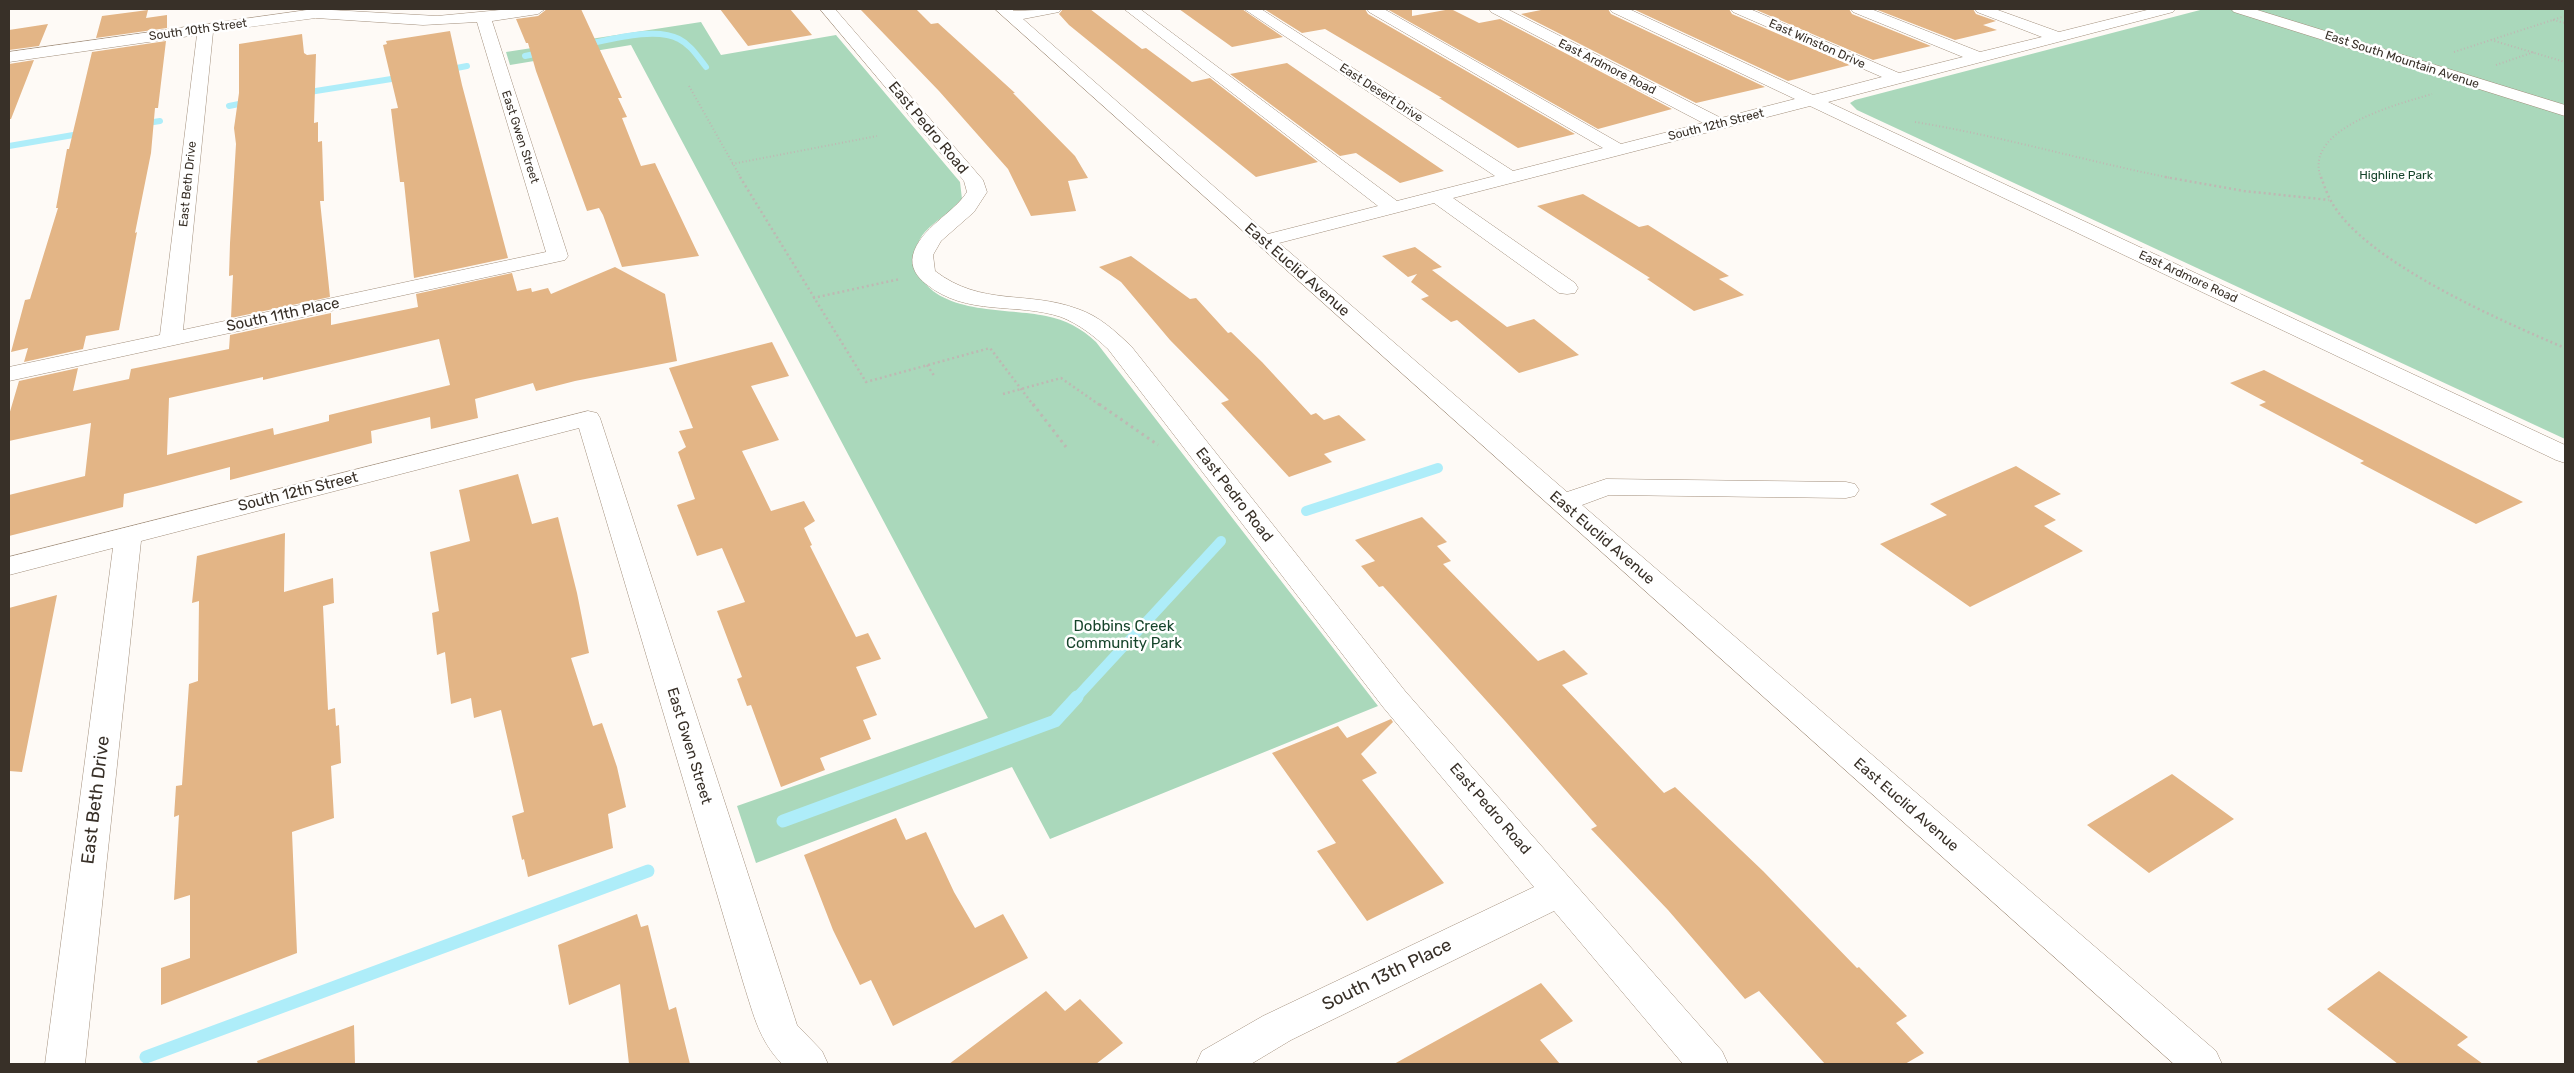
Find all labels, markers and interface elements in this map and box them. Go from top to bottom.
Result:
street label: South 10th Street [148,16,248,44]
street label: East Winston Drive [1766,16,1868,72]
street label: East South Mountain Avenue [2323,28,2481,92]
street label: East Ardmore Road [1556,36,1658,98]
street label: East Desert Drive [1337,61,1425,125]
street label: East Pedro Road [884,78,972,178]
street label: East Gwen Street [498,89,542,185]
street label: South 12th Street [1667,106,1765,144]
street label: East Beth Drive [176,140,200,228]
park label: Highline Park [2359,169,2433,183]
street label: East Euclid Avenue [1241,219,1353,321]
street label: East Ardmore Road [2136,248,2240,306]
street label: South 11th Place [225,294,341,336]
street label: East Pedro Road [1192,444,1276,546]
street label: South 12th Street [236,468,360,516]
street label: East Euclid Avenue [1546,487,1658,589]
park label: Dobbins Creek Community Park [1066,618,1182,653]
street label: East Gwen Street [663,685,715,807]
street label: East Beth Drive [77,735,115,865]
street label: East Euclid Avenue [1850,754,1962,856]
street label: East Pedro Road [1446,760,1534,858]
street label: South 13th Place [1319,934,1455,1016]

